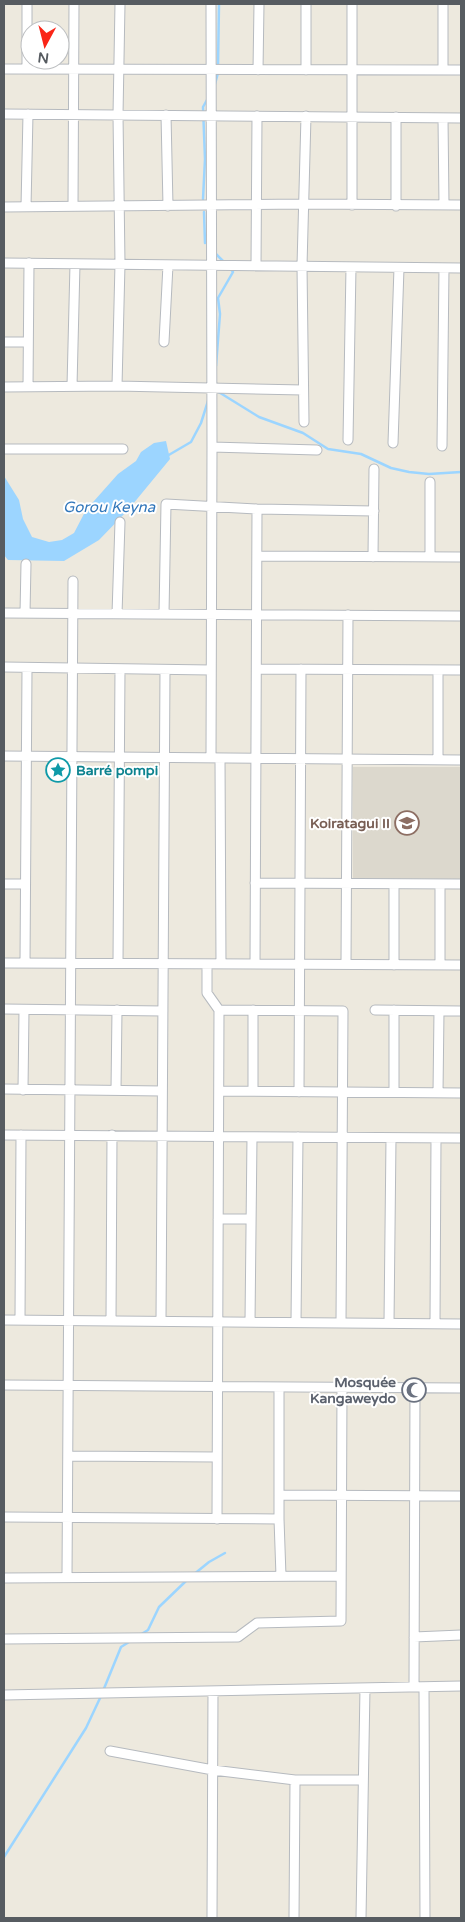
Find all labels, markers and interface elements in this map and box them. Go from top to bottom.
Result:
north arrow [20,20,70,70]
text: N [37,48,50,67]
water label: Gorou Keyna [63,498,156,516]
place icon: Barré pompi [45,757,71,783]
place label: Barré pompi [76,762,158,779]
school or university icon: Koiratagui II [394,810,420,836]
place label: Koiratagui II [310,815,390,832]
place label: Mosquée Kangaweydo [310,1374,396,1407]
mosque icon: Mosquée Kangaweydo [401,1377,427,1403]

